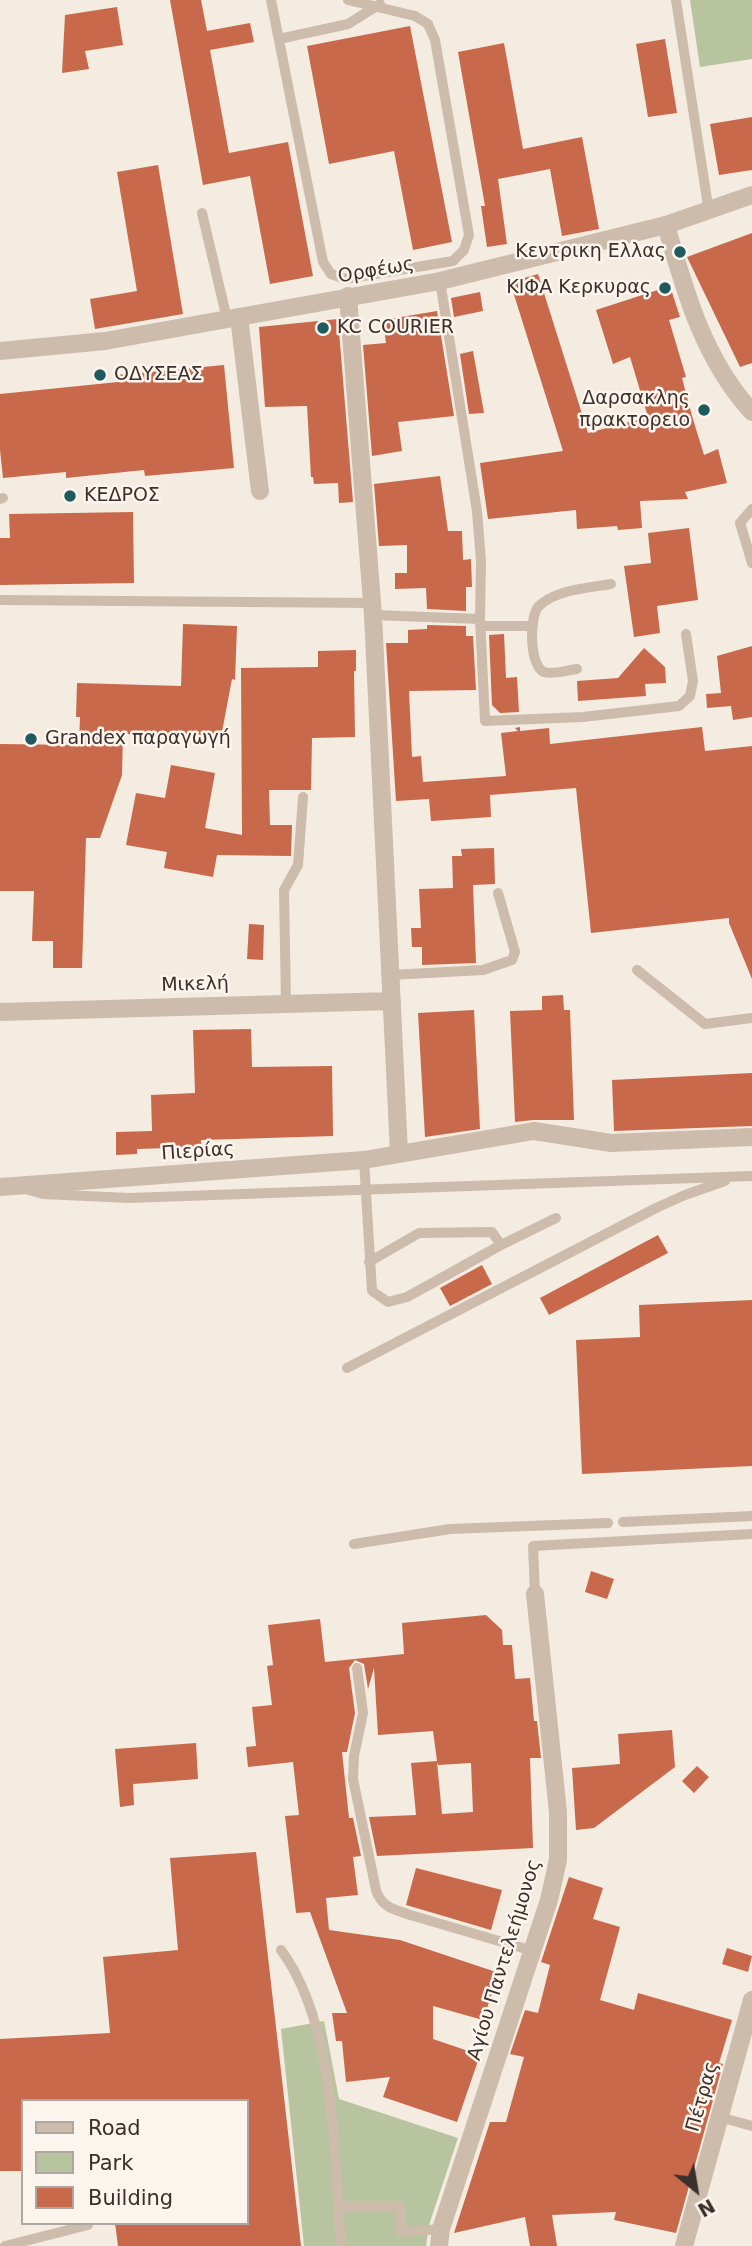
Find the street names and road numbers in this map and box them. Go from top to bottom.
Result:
street label: Ορφέως [336,253,416,289]
street label: Μικελή [161,972,229,998]
street label: Πιερίας [161,1138,235,1166]
street label: Αγίου Παντελεήμονος [464,1857,546,2063]
street label: Πέτρας [682,2059,724,2135]

